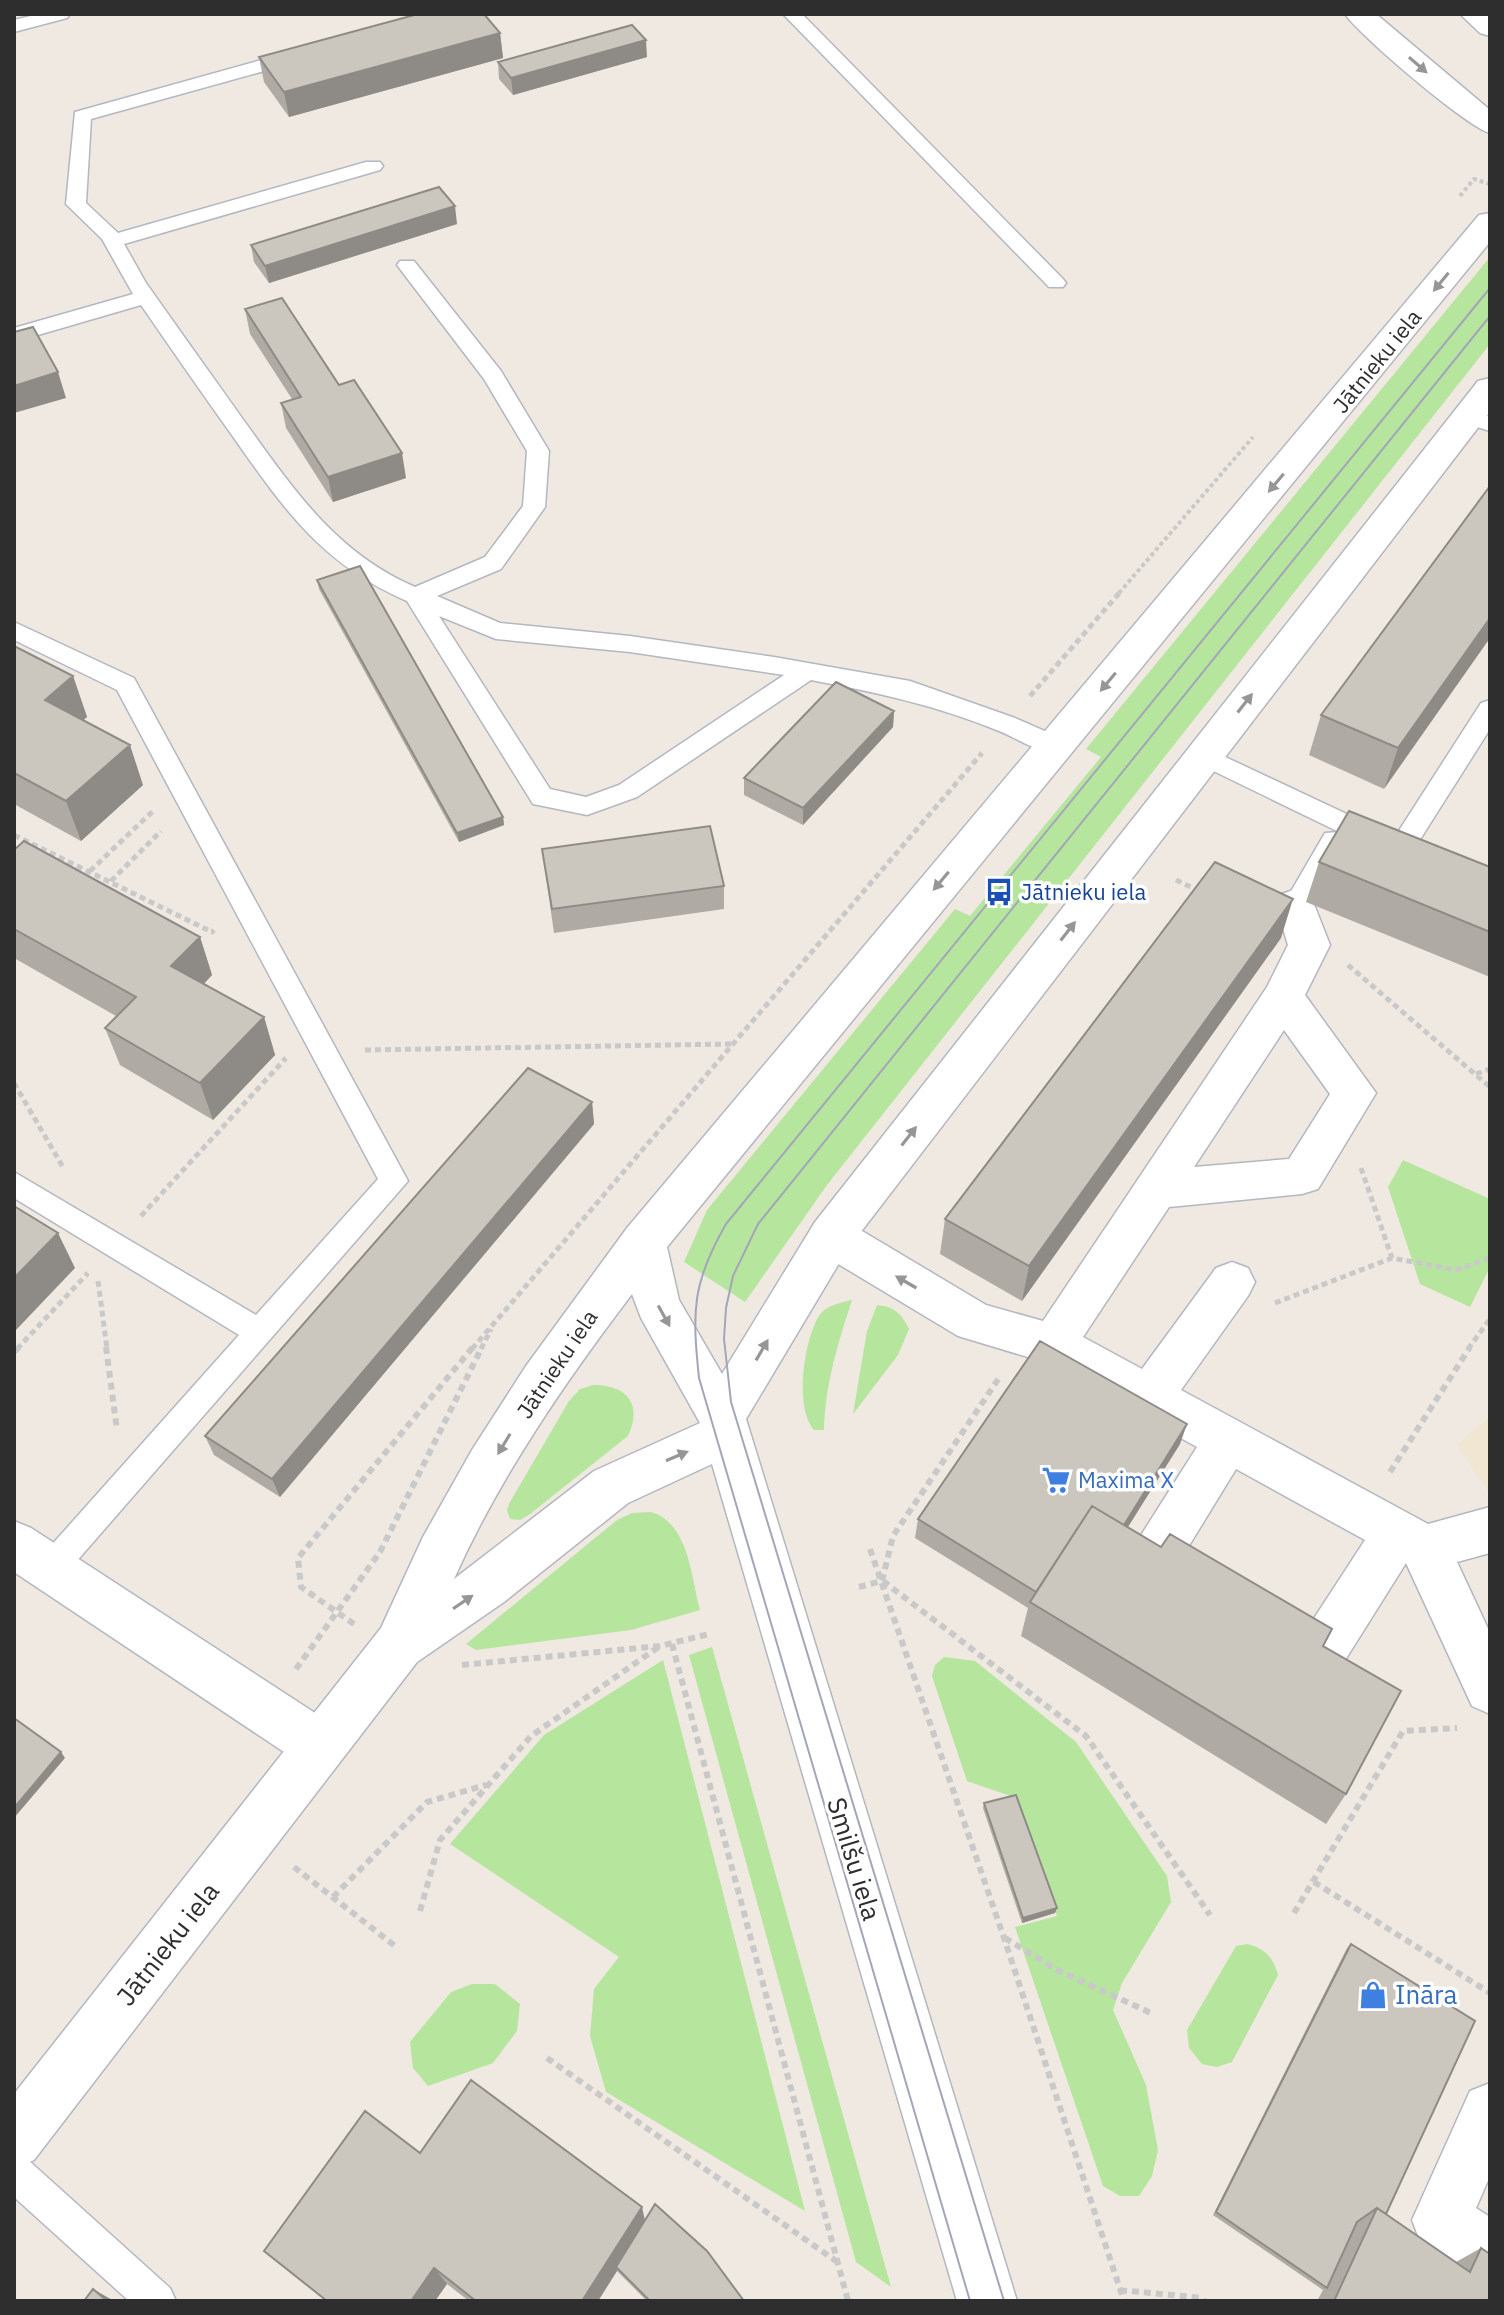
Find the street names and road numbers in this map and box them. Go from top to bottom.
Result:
street label: Jātnieku iela [1326,303,1427,418]
street label: Jātnieku iela [510,1304,604,1424]
street label: Smilšu iela [820,1793,890,1924]
street label: Jātnieku iela [108,1875,226,2012]

